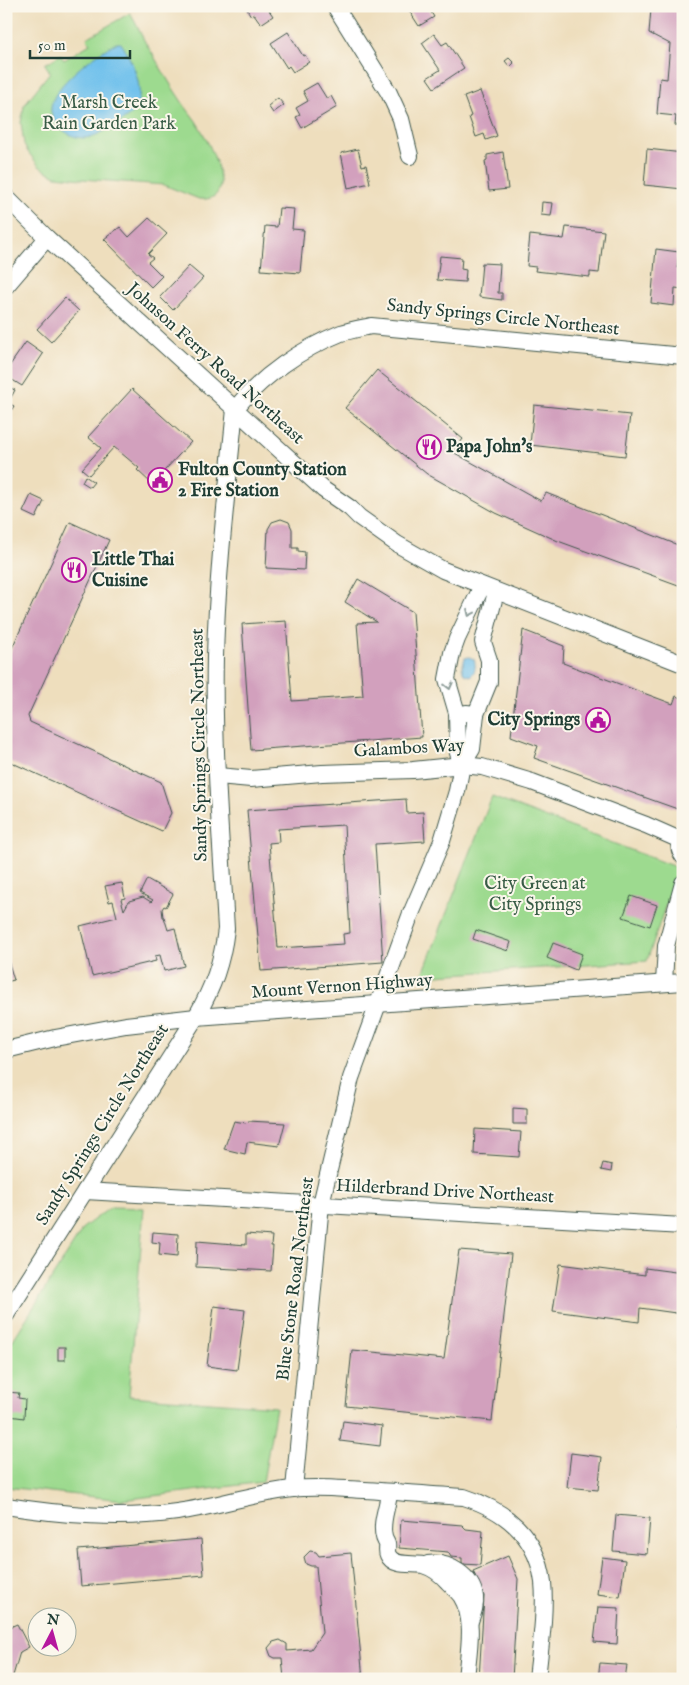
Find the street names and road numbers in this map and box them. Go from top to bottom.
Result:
street label: Johnson Ferry Road Northeast [120,277,308,450]
street label: Sandy Springs Circle Northeast [386,294,620,342]
street label: Sandy Springs Circle Northeast [186,628,214,862]
street label: Galambos Way [353,735,465,763]
street label: Mount Vernon Highway [251,969,433,1005]
street label: Sandy Springs Circle Northeast [31,1020,175,1230]
street label: Hilderbrand Drive Northeast [335,1175,555,1209]
street label: Blue Stone Road Northeast [272,1176,320,1382]

